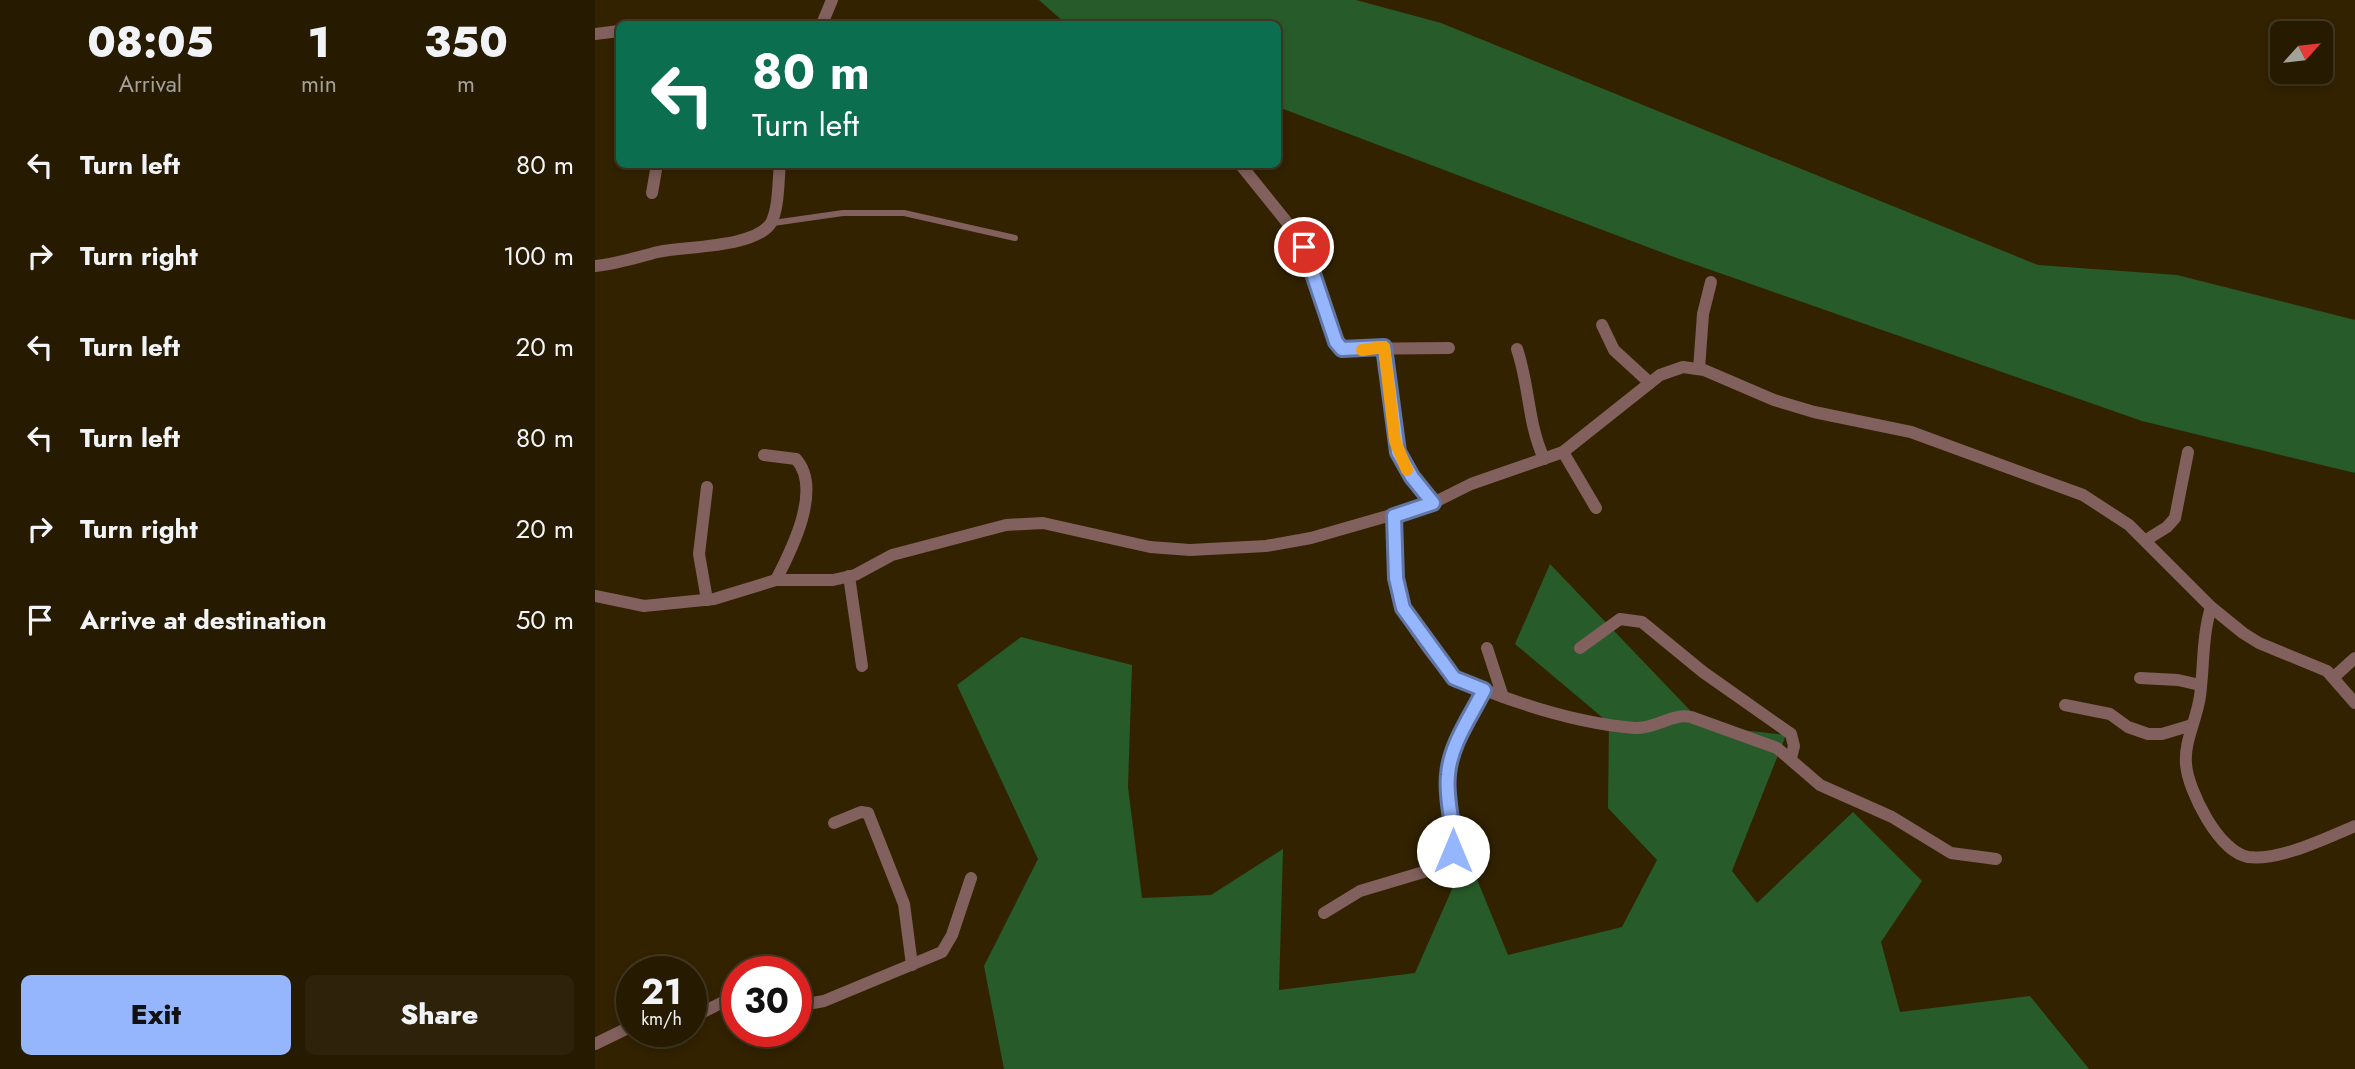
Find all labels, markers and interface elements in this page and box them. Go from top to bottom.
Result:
text: 08:05 [87,12,214,73]
text: 1 [308,12,330,73]
text: 350 [424,12,508,73]
north arrow [2270,21,2333,84]
map controls [2270,21,2333,84]
text: 80 m [752,37,870,107]
icon: left [637,49,728,140]
text: Arrival [119,67,182,101]
text: min [301,67,337,101]
text: m [457,67,475,101]
text: Turn left [752,102,859,148]
icon: left [21,146,59,184]
text: Turn left [80,146,180,184]
text: 80 m [516,146,574,184]
pin [1274,217,1334,277]
icon: arrive [1285,228,1323,266]
icon: right [21,237,59,275]
text: Turn right [80,237,198,275]
text: 100 m [503,237,574,275]
icon: left [21,328,59,366]
text: Turn left [80,328,180,366]
text: 20 m [516,328,574,366]
icon: left [21,419,59,457]
text: Turn left [80,419,180,457]
text: 80 m [516,419,574,457]
icon: right [21,510,59,548]
text: Turn right [80,510,198,548]
text: 20 m [516,510,574,548]
icon: arrive [21,601,59,639]
text: Arrive at destination [80,601,327,639]
text: 50 m [516,601,574,639]
position arrow [1416,814,1490,888]
speed limit sign: 30 [721,956,812,1047]
text: 21 [641,967,682,1017]
button: Exit [21,975,291,1055]
button: Share [305,975,574,1055]
text: km/h [641,1006,682,1032]

